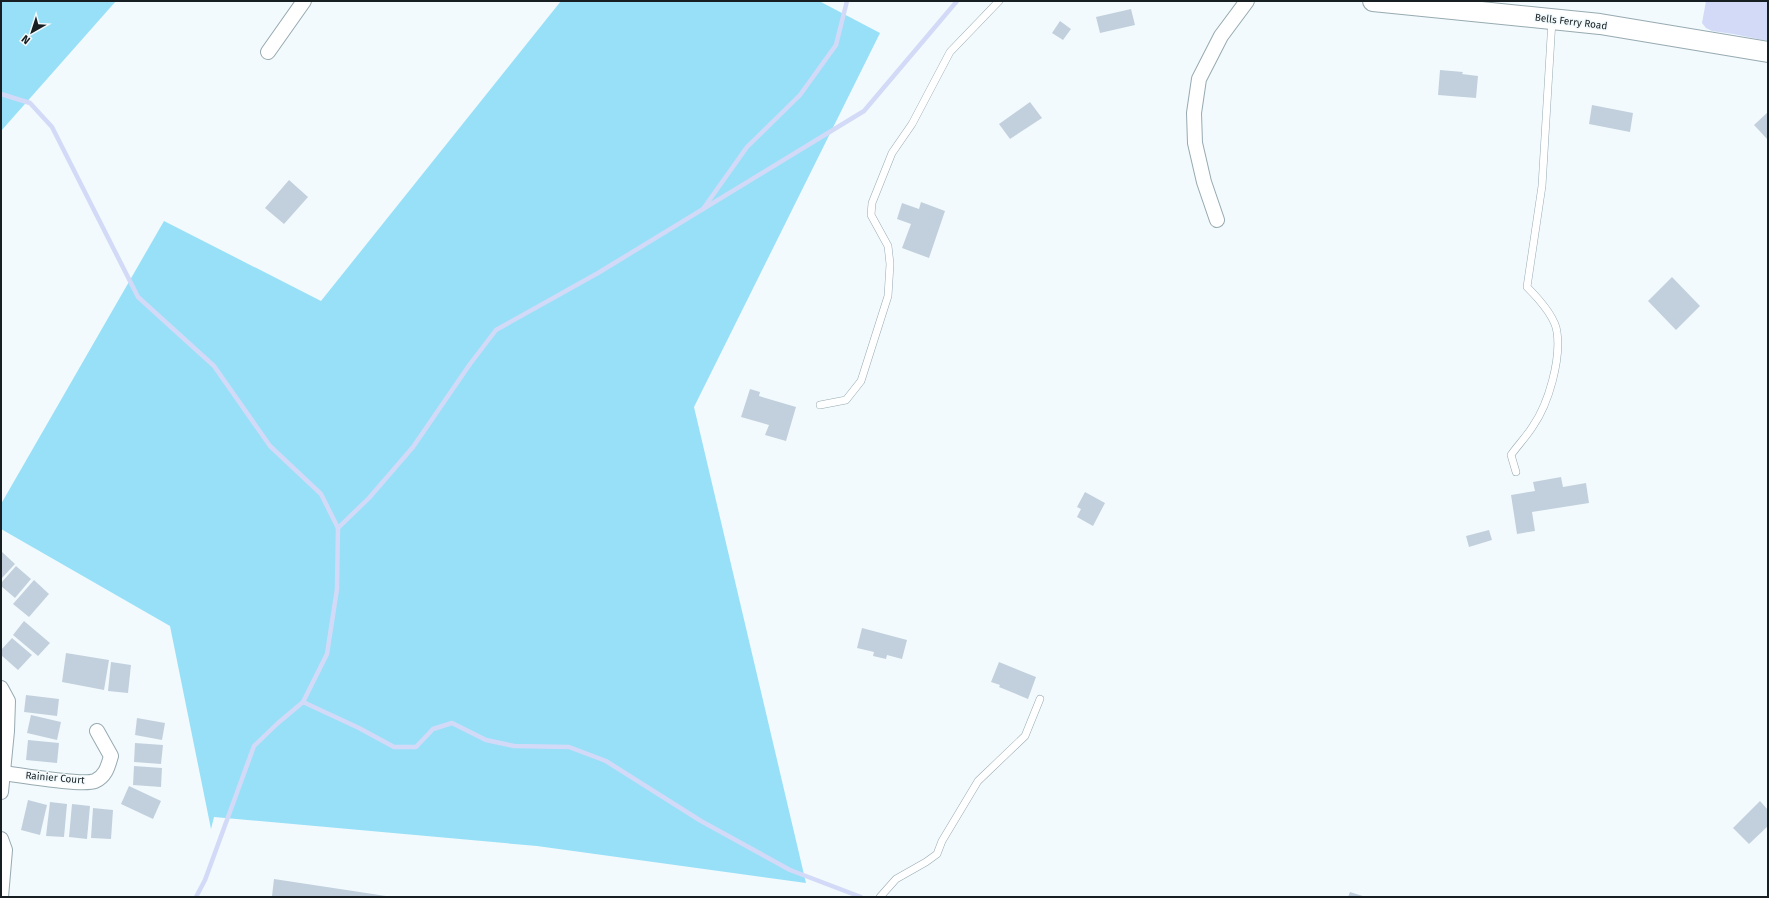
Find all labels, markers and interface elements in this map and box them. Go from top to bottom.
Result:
north arrow [12,12,52,52]
street label: Bells Ferry Road [1534,12,1608,32]
text: N [19,32,33,47]
street label: Rainier Court [25,769,85,787]

